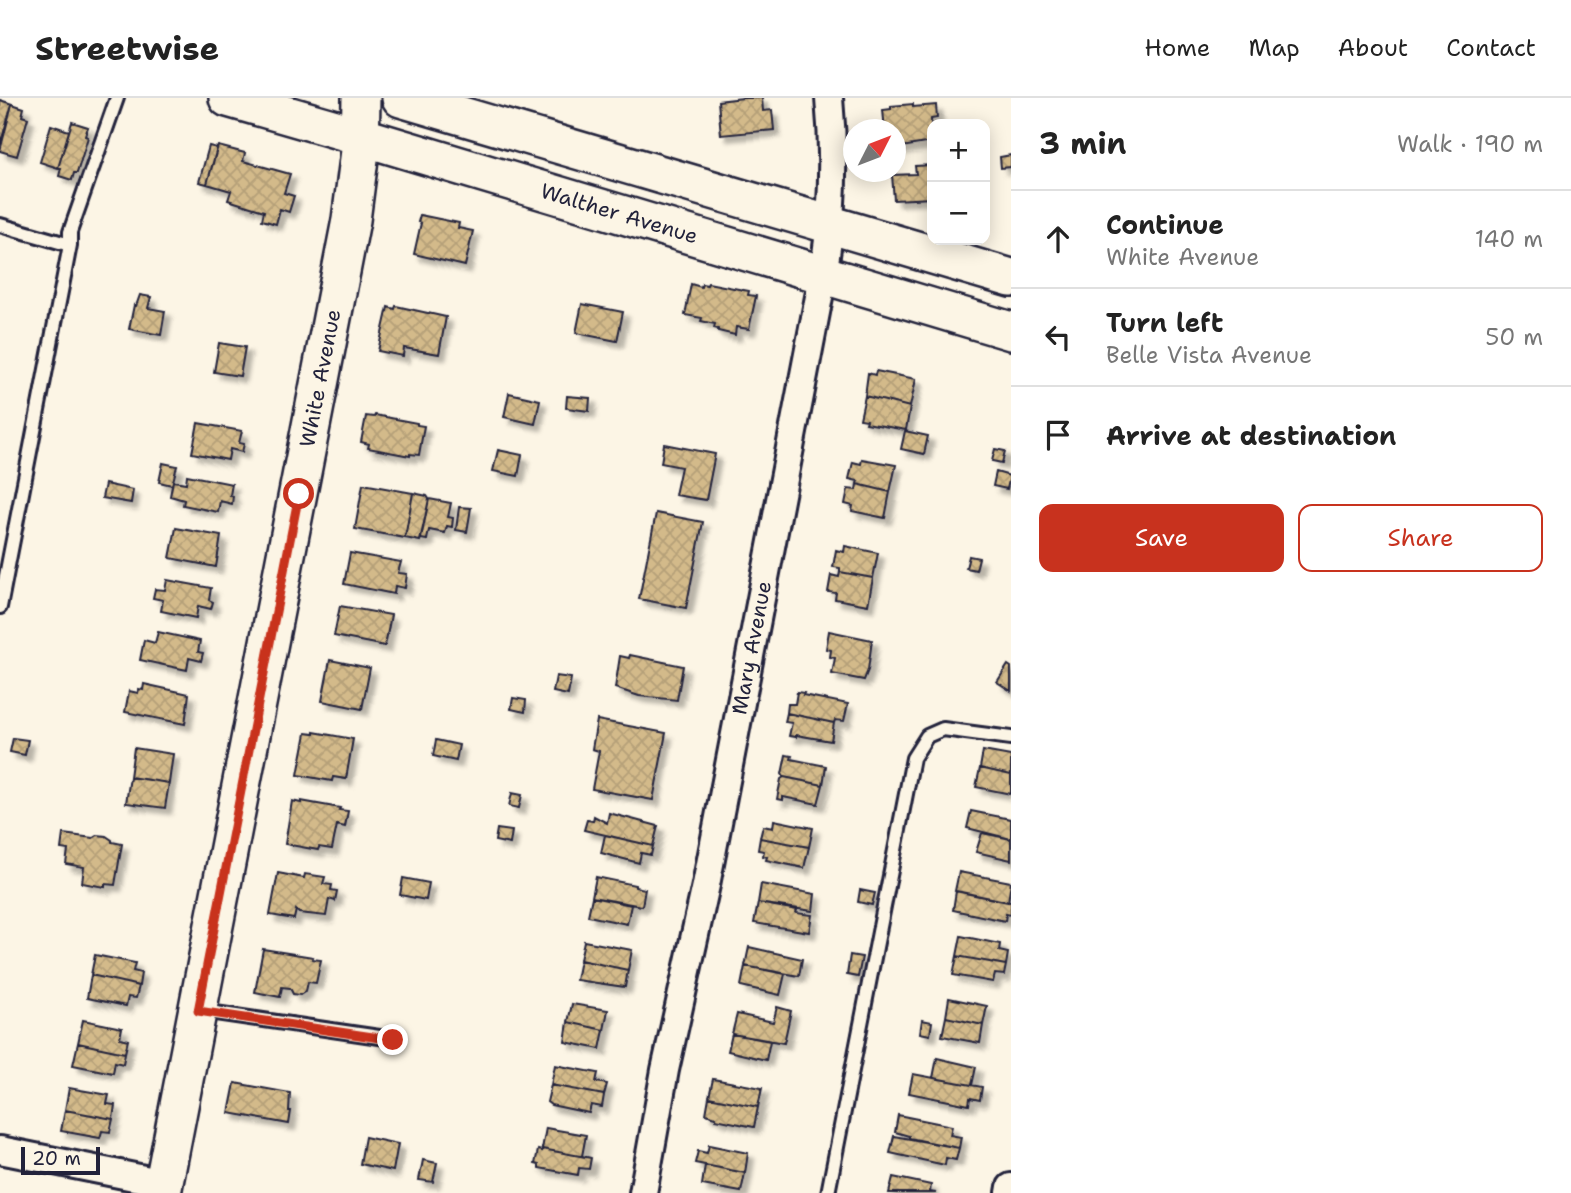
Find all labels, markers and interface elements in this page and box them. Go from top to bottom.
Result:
text: Streetwise [35,26,219,71]
text: Home [1144,32,1210,64]
text: Map [1248,32,1300,64]
text: About [1338,32,1408,64]
text: Contact [1446,32,1536,64]
north arrow [843,119,906,182]
map controls [927,119,990,245]
button: + [927,119,990,182]
text: 3 min [1039,123,1126,164]
text: Walk · 190 m [1397,129,1543,159]
street label: Walther Avenue [537,177,701,250]
button: − [927,182,990,245]
text: Continue [1106,207,1224,242]
icon: ahead [1039,220,1077,258]
text: 140 m [1475,224,1543,254]
text: White Avenue [1106,242,1259,272]
text: Turn left [1106,305,1223,340]
street label: White Avenue [293,307,347,450]
icon: left [1039,318,1077,356]
text: 50 m [1485,322,1543,352]
text: Belle Vista Avenue [1106,340,1312,370]
icon: arrive [1039,416,1077,454]
text: Arrive at destination [1106,418,1396,453]
route start [283,478,314,509]
button: Save [1039,504,1284,572]
button: Share [1298,504,1543,572]
street label: Mary Avenue [725,579,778,717]
route end [377,1024,408,1055]
scale bar [21,1144,100,1176]
text: 20 m [32,1146,81,1171]

